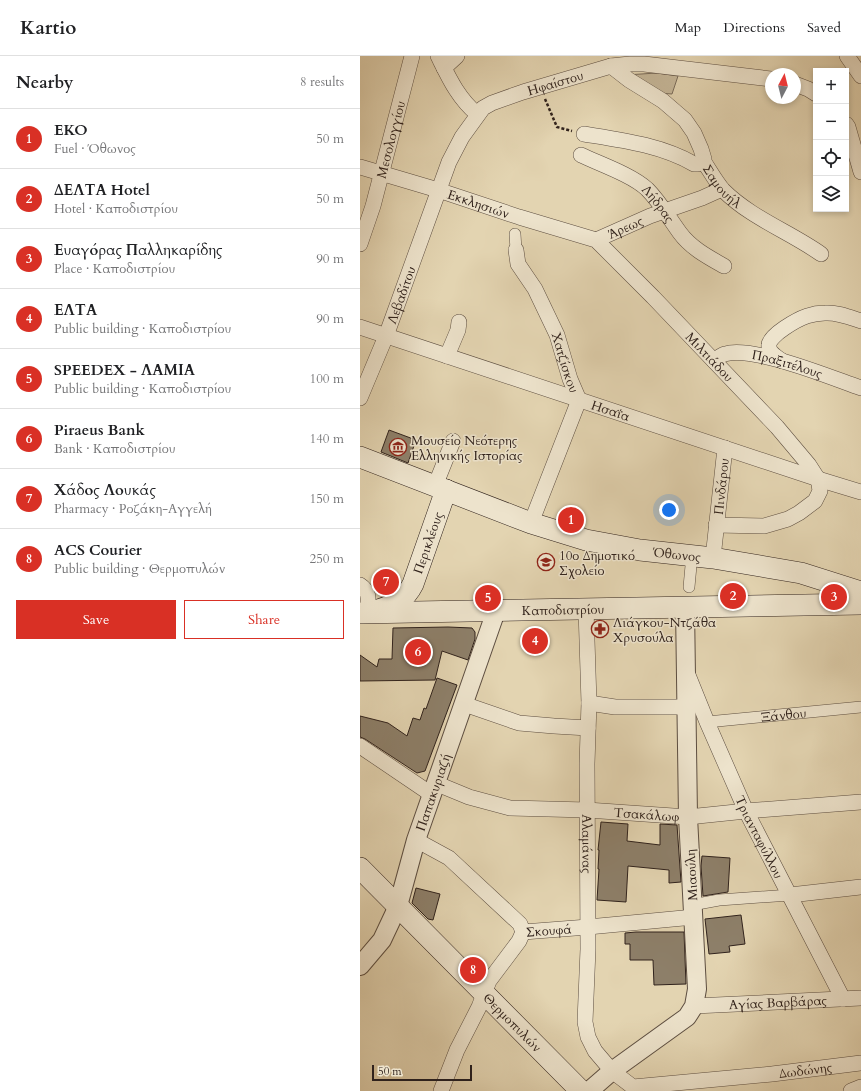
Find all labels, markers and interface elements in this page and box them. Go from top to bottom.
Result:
text: Kartio [20,15,76,41]
text: Map [675,18,701,37]
text: Directions [723,18,785,37]
text: Saved [807,18,841,37]
street label: Ηφαίστου [525,67,586,100]
north arrow [765,68,801,104]
map controls [813,68,849,212]
button: + [813,68,849,104]
text: Nearby [16,71,73,94]
text: 8 results [300,73,344,91]
street label: Μεσολογγίου [373,99,410,180]
button: − [813,104,849,140]
text: EKO [54,120,88,140]
text: 1 [26,130,32,148]
text: 50 m [316,130,344,148]
text: Fuel · Όθωνος [54,140,136,158]
button: locate [813,140,849,176]
street label: Σαμουήλ [698,161,746,213]
button: layers [813,176,849,212]
text: ΔΕΛΤΑ Hotel [54,180,150,200]
street label: Λήδρας [637,181,678,227]
street label: Εκκλησιών [445,186,512,223]
text: 2 [26,190,32,208]
text: 50 m [316,190,344,208]
text: Hotel · Καποδιστρίου [54,200,178,218]
street label: Άρεως [605,212,647,244]
text: Ευαγόρας Παλληκαρίδης [54,240,223,260]
text: 3 [26,250,32,268]
text: 90 m [316,250,344,268]
text: Place · Καποδιστρίου [54,260,175,278]
street label: Λεβαδίτου [383,264,421,326]
text: ΕΛΤΑ [54,300,97,320]
text: 4 [26,310,32,328]
text: 90 m [316,310,344,328]
text: Public building · Καποδιστρίου [54,320,231,338]
street label: Μιλτιάδου [681,329,737,386]
street label: Χατζίσκου [547,330,583,396]
street label: Πραξιτέλους [750,346,825,384]
text: SPEEDEX - ΛΑΜΙΑ [54,360,195,380]
text: 5 [26,370,32,388]
text: 100 m [310,370,344,388]
text: Public building · Καποδιστρίου [54,380,231,398]
street label: Ησαΐα [589,396,632,426]
text: Piraeus Bank [54,420,145,440]
text: 6 [26,430,32,448]
text: 140 m [310,430,344,448]
place label: Μουσείο Νεότερης Ελληνικής Ιστορίας [411,432,523,465]
museum icon: Μουσείο Νεότερης Ελληνικής Ιστορίας [388,437,408,457]
text: Bank · Καποδιστρίου [54,440,176,458]
street label: Πινδάρου [710,457,734,516]
text: Χάδος Λουκάς [54,480,156,500]
text: 7 [26,490,32,508]
text: 150 m [310,490,344,508]
text: Pharmacy · Ροζάκη-Αγγελή [54,500,212,518]
your location [659,500,679,520]
pin: 1 [558,505,584,535]
street label: Περικλέους [409,509,448,576]
text: ACS Courier [54,540,142,560]
street label: Όθωνος [651,543,702,567]
place label: 10ο Δημοτικό Σχολείο [559,547,635,580]
text: 8 [26,550,32,568]
text: 250 m [310,550,344,568]
school or university icon: 10ο Δημοτικό Σχολείο [536,552,556,572]
text: Public building · Θερμοπυλών [54,560,225,578]
pin: 7 [373,567,399,597]
pin: 2 [720,581,746,611]
pin: 3 [821,582,847,612]
pin: 5 [475,583,501,613]
button: Save [16,600,176,639]
button: Share [184,600,344,639]
street label: Καποδιστρίου [522,601,605,620]
place label: Λιάγκου-Ντζάθα Χρυσούλα [613,614,716,647]
pharmacy icon: Λιάγκου-Ντζάθα Χρυσούλα [590,619,610,639]
pin: 4 [522,626,548,656]
pin: 6 [405,637,431,667]
street label: Ξάνθου [760,704,807,727]
street label: Παπακυριαζή [412,751,456,834]
street label: Τριανταφύλλου [730,793,787,882]
street label: Τσακάλωφ [613,804,680,826]
street label: Αλαμάνας [577,814,596,874]
street label: Μιαούλη [682,848,702,901]
street label: Σκουφά [525,920,573,942]
pin: 8 [460,955,486,985]
street label: Θερμοπυλών [479,989,545,1056]
street label: Αγίας Βαρβάρας [728,992,828,1014]
street label: Δωδώνης [778,1059,834,1083]
scale bar [372,1063,472,1082]
text: 50 m [378,1064,402,1079]

